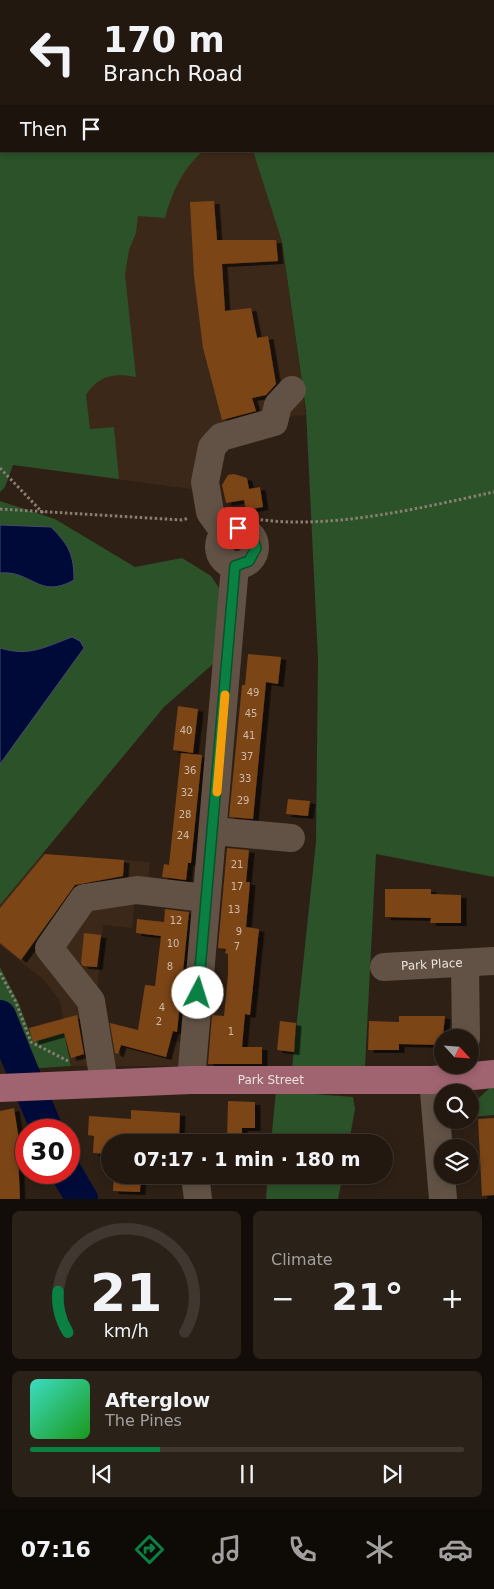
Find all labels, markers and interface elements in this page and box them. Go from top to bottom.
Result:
icon: left [20,20,85,85]
text: 170 m [103,20,225,60]
text: Branch Road [103,61,243,86]
icon: arrive [77,115,105,143]
text: Then [20,118,67,140]
pin [217,507,259,549]
icon: arrive [224,514,252,542]
house number: 49 [247,687,259,698]
house number: 45 [245,708,257,719]
house number: 40 [180,725,192,736]
house number: 41 [243,730,255,741]
house number: 37 [241,751,253,762]
house number: 36 [184,765,196,776]
house number: 33 [239,773,251,784]
house number: 32 [181,787,193,798]
house number: 29 [237,795,249,806]
house number: 28 [179,809,191,820]
house number: 24 [177,830,189,841]
house number: 21 [231,859,243,870]
house number: 17 [231,881,243,892]
house number: 13 [228,904,240,915]
house number: 12 [170,915,182,926]
house number: 9 [236,926,242,937]
house number: 10 [167,938,179,949]
house number: 7 [234,941,240,952]
street label: Park Place [401,956,463,973]
house number: 8 [167,961,173,972]
position arrow [171,966,223,1018]
house number: 4 [159,1002,165,1013]
house number: 2 [156,1016,162,1027]
house number: 1 [228,1026,234,1037]
north arrow [434,1029,479,1074]
map controls [434,1029,479,1184]
street label: Park Street [238,1073,304,1087]
button: search [434,1084,479,1129]
speed limit sign: 30 [15,1119,80,1184]
button: layers [434,1139,479,1184]
text: 07:17 · 1 min · 180 m [133,1148,361,1170]
text: Climate [271,1250,333,1269]
text: 21 [90,1263,163,1323]
text: 21° [332,1275,403,1319]
text: − [271,1282,294,1315]
text: + [441,1282,464,1315]
text: km/h [104,1320,149,1341]
text: Afterglow [105,1389,210,1411]
text: The Pines [105,1411,182,1430]
icon: previous [88,1460,116,1488]
icon: pause [233,1460,261,1488]
icon: next [378,1460,406,1488]
icon: directions [132,1532,167,1567]
icon: music [209,1532,244,1567]
icon: phone [285,1532,320,1567]
icon: climate [362,1532,397,1567]
icon: car [438,1532,473,1567]
text: 07:16 [21,1537,91,1562]

